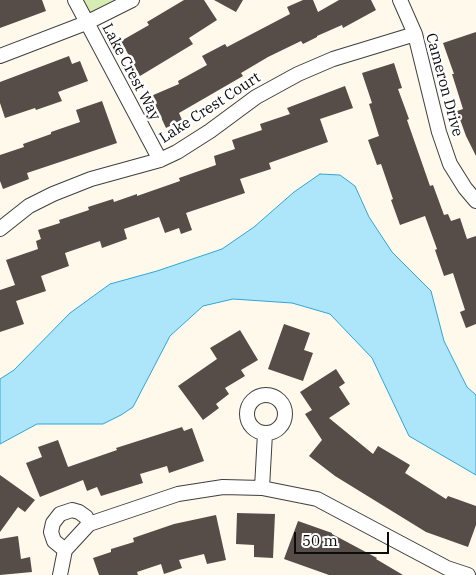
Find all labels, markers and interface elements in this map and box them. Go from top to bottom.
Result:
street label: Lake Crest Way [98,21,164,123]
street label: Cameron Drive [422,31,466,139]
street label: Lake Crest Court [156,69,264,147]
scale bar [296,522,391,554]
text: 50 m [302,531,338,550]

